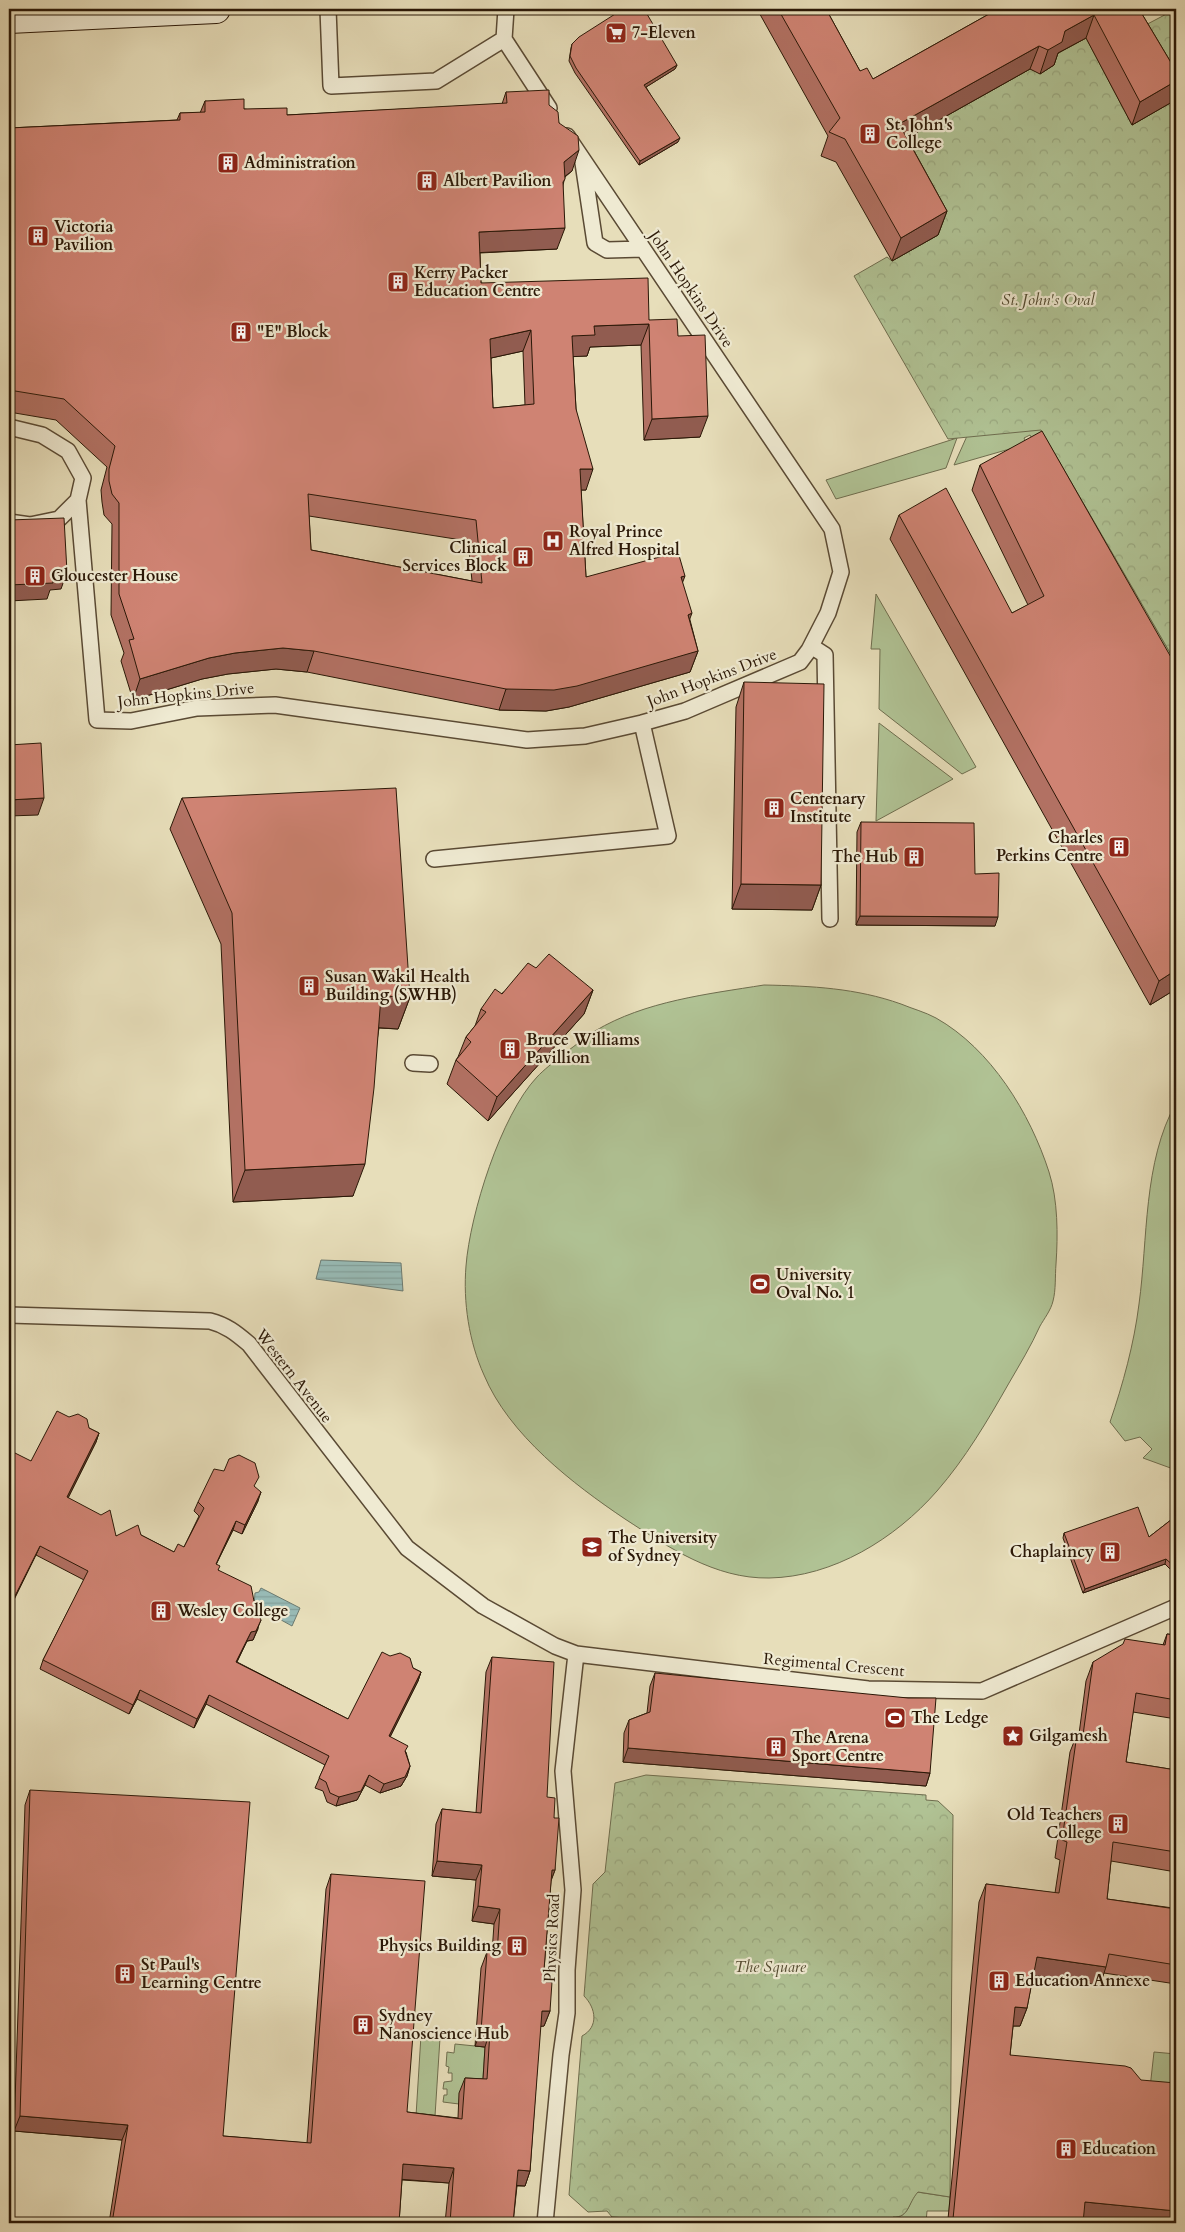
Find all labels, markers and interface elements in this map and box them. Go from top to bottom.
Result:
supermarket icon: 7-Eleven [604,21,628,45]
place label: 7-Eleven [632,22,696,44]
place label: St. John's College [886,114,953,154]
building icon: St. John's College [858,122,882,146]
building icon: Administration [216,151,240,175]
place label: Administration [244,152,357,174]
building icon: Albert Pavilion [415,169,439,193]
place label: Albert Pavilion [443,170,552,192]
place label: Victoria Pavilion [54,216,114,256]
building icon: Victoria Pavilion [26,224,50,248]
street label: John Hopkins Drive [642,224,739,352]
place label: Kerry Packer Education Centre [414,262,541,302]
building icon: Kerry Packer Education Centre [386,270,410,294]
park label: St. John's Oval [1001,289,1095,311]
building icon: "E" Block [229,320,253,344]
place label: "E" Block [257,321,329,343]
place label: Royal Prince Alfred Hospital [569,521,680,561]
hospital icon: Royal Prince Alfred Hospital [541,529,565,553]
place label: Clinical Services Block [402,537,507,577]
building icon: Clinical Services Block [511,545,535,569]
building icon: Gloucester House [23,564,47,588]
place label: Gloucester House [51,565,179,587]
street label: John Hopkins Drive [642,643,780,714]
street label: John Hopkins Drive [115,677,255,713]
place label: Centenary Institute [790,788,866,828]
building icon: Centenary Institute [762,796,786,820]
place label: Charles Perkins Centre [996,827,1103,867]
building icon: Charles Perkins Centre [1107,835,1131,859]
building icon: The Hub [902,845,926,869]
place label: The Hub [832,846,898,868]
place label: Susan Wakil Health Building (SWHB) [325,966,470,1006]
building icon: Susan Wakil Health Building (SWHB) [297,974,321,998]
place label: Bruce Williams Pavillion [526,1029,640,1069]
building icon: Bruce Williams Pavillion [498,1037,522,1061]
place label: University Oval No. 1 [776,1264,855,1304]
sports icon: University Oval No. 1 [748,1272,772,1296]
street label: Western Avenue [250,1324,338,1428]
place label: The University of Sydney [608,1527,717,1567]
school or university icon: The University of Sydney [580,1535,604,1559]
building icon: Chaplaincy [1098,1540,1122,1564]
place label: Chaplaincy [1010,1541,1094,1563]
building icon: Wesley College [149,1599,173,1623]
place label: Wesley College [176,1600,289,1622]
street label: Regimental Crescent [763,1648,905,1682]
sports icon: The Ledge [883,1706,907,1730]
place label: The Ledge [911,1707,989,1729]
place icon: Gilgamesh [1001,1724,1025,1748]
place label: Gilgamesh [1029,1725,1108,1747]
place label: The Arena Sport Centre [792,1727,884,1767]
building icon: The Arena Sport Centre [764,1735,788,1759]
place label: Old Teachers College [1007,1804,1102,1844]
building icon: Old Teachers College [1106,1812,1130,1836]
street label: Physics Road [539,1893,565,1983]
building icon: Physics Building [505,1934,529,1958]
place label: Physics Building [379,1935,501,1957]
place label: St Paul's Learning Centre [141,1954,262,1994]
park label: The Square [734,1956,807,1978]
building icon: St Paul's Learning Centre [113,1962,137,1986]
building icon: Education Annexe [987,1969,1011,1993]
place label: Education Annexe [1015,1970,1150,1992]
place label: Sydney Nanoscience Hub [379,2005,509,2045]
building icon: Sydney Nanoscience Hub [351,2013,375,2037]
building icon: Education [1054,2137,1078,2161]
place label: Education [1082,2138,1157,2160]

